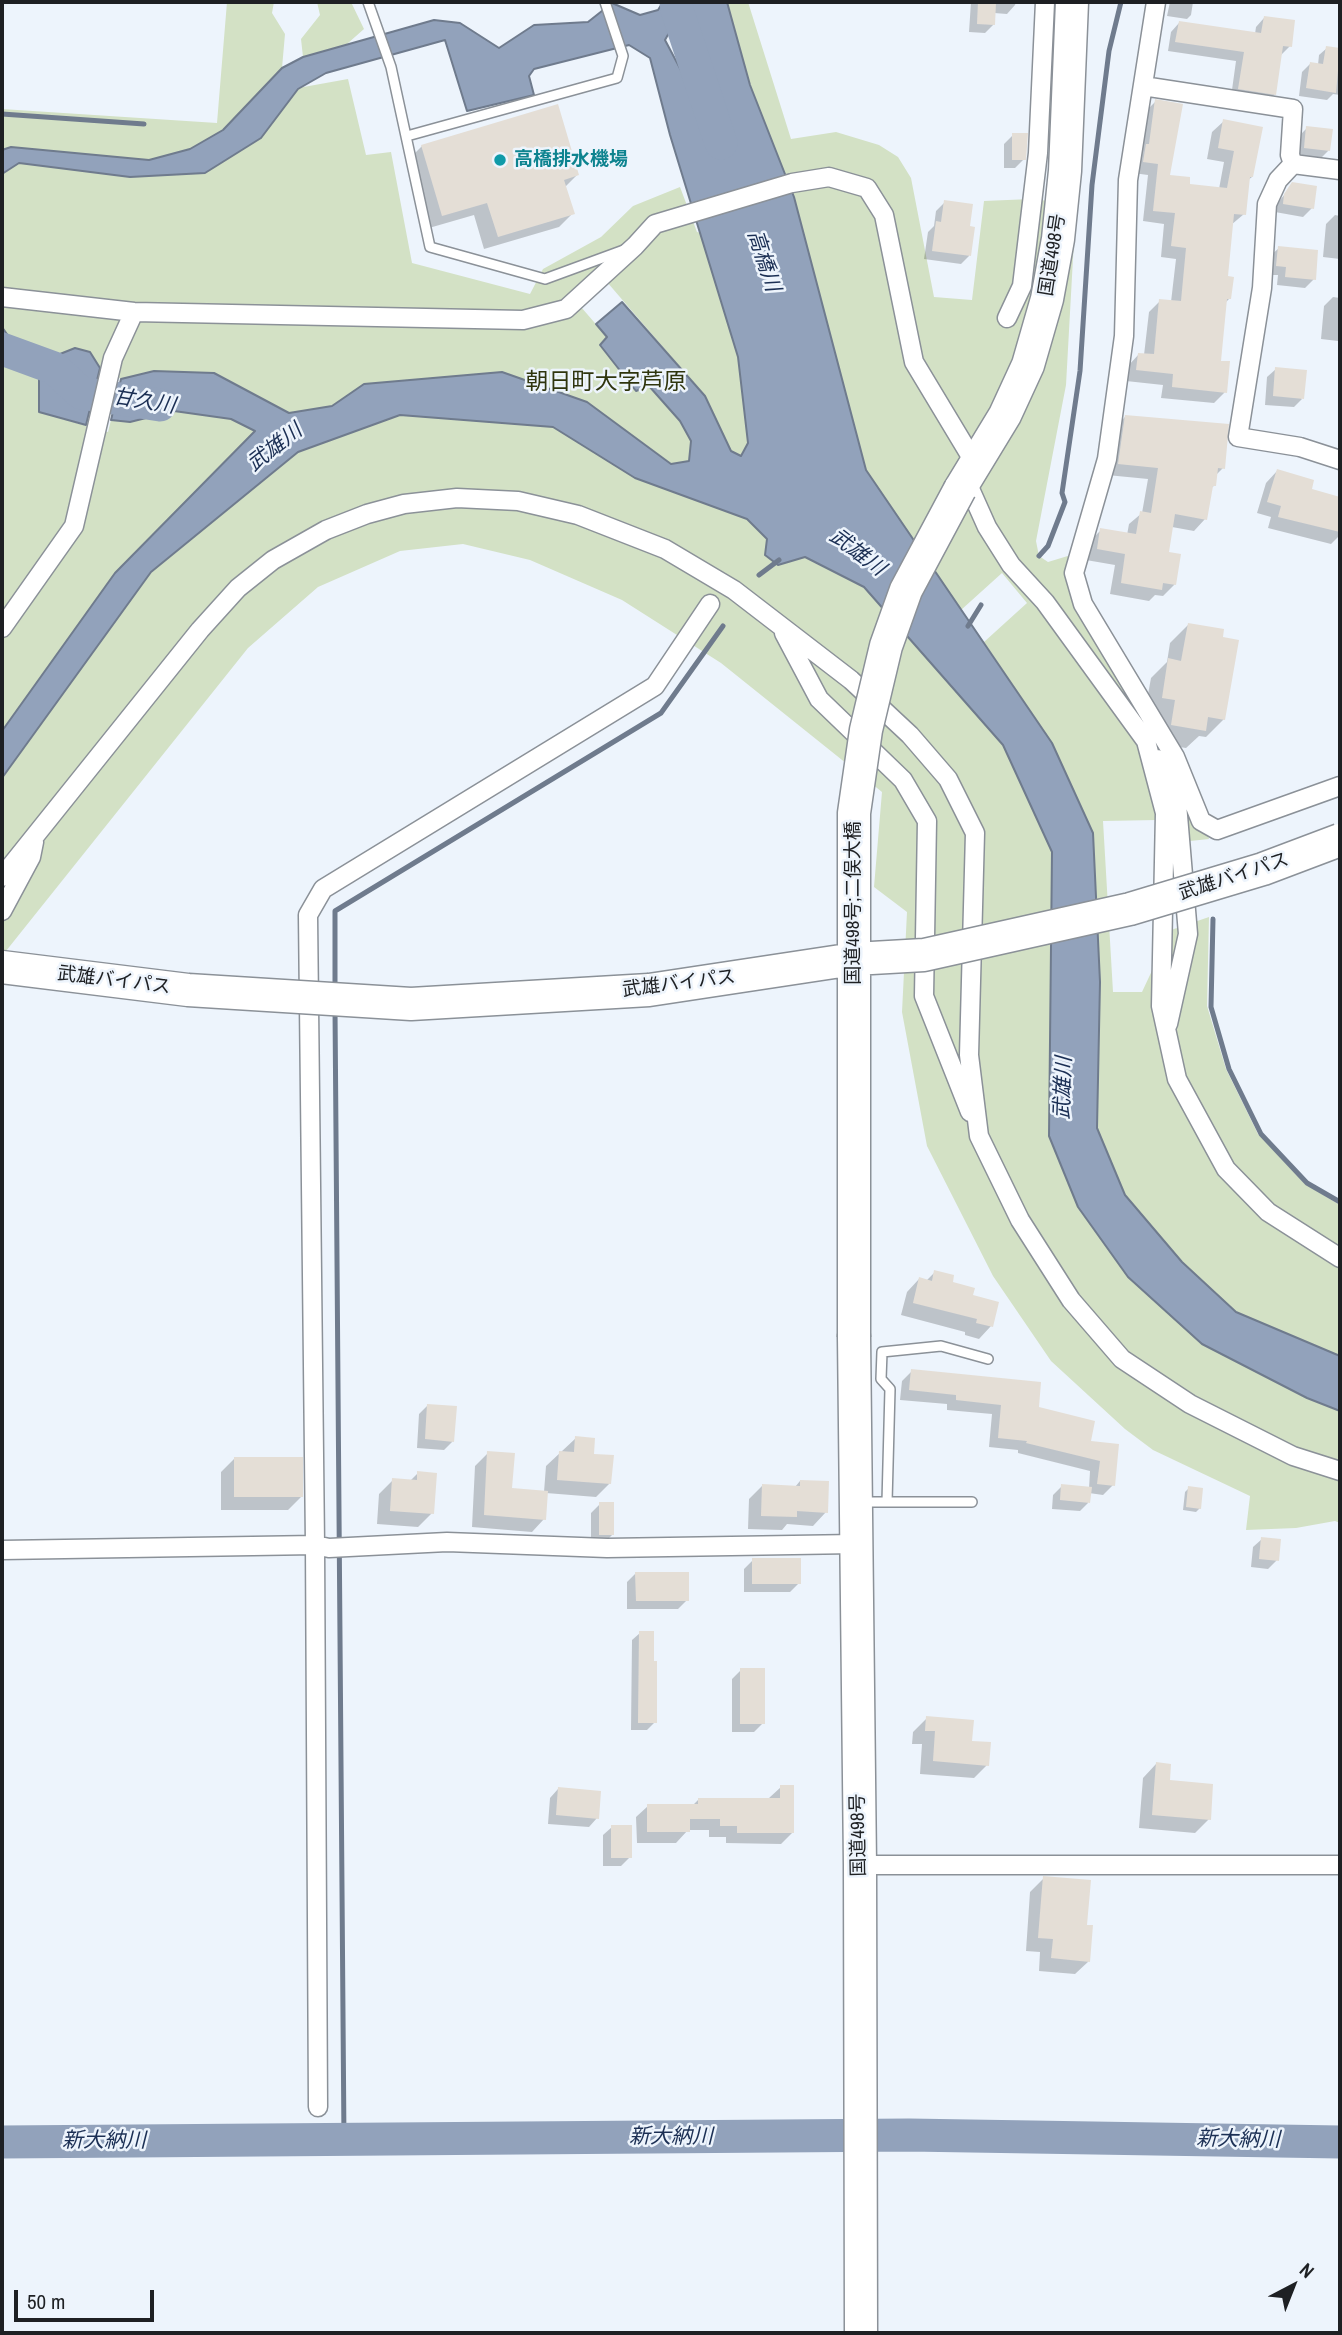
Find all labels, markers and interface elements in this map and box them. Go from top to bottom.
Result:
place label: 高橋排水機場 [514,149,628,171]
marker: 高橋排水機場 [492,152,508,168]
street label: 国道498号 [1035,212,1071,298]
water label: 高橋川 [741,227,785,295]
district label: 朝日町大字芦原 [526,369,686,397]
water label: 甘久川 [111,385,177,419]
water label: 武雄川 [242,419,308,477]
water label: 武雄川 [824,524,890,582]
street label: 国道498号;二俣大橋 [843,821,865,985]
street label: 武雄バイパス [1176,849,1292,905]
street label: 武雄バイパス [56,963,172,999]
street label: 武雄バイパス [621,966,737,1002]
water label: 武雄川 [1050,1056,1078,1120]
street label: 国道498号 [847,1793,871,1877]
water label: 新大納川 [629,2124,713,2150]
water label: 新大納川 [1196,2127,1280,2153]
water label: 新大納川 [62,2128,146,2154]
north arrow [1258,2251,1328,2321]
text: N [1294,2257,1320,2284]
scale bar [18,2276,158,2320]
text: 50 m [27,2287,65,2316]

